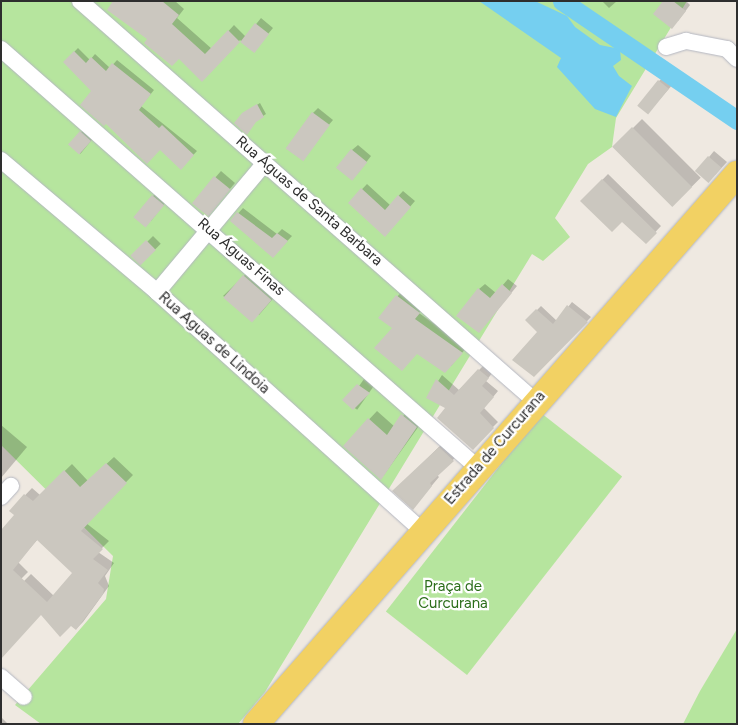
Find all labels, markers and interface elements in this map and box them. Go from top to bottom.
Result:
street label: Rua Águas de Santa Barbara [232,132,386,270]
street label: Rua Águas Finas [194,214,288,300]
street label: Rua Aguas de Lindoia [155,288,273,398]
street label: Estrada de Curcurana [441,388,549,508]
park label: Praça de Curcurana [418,577,488,612]

